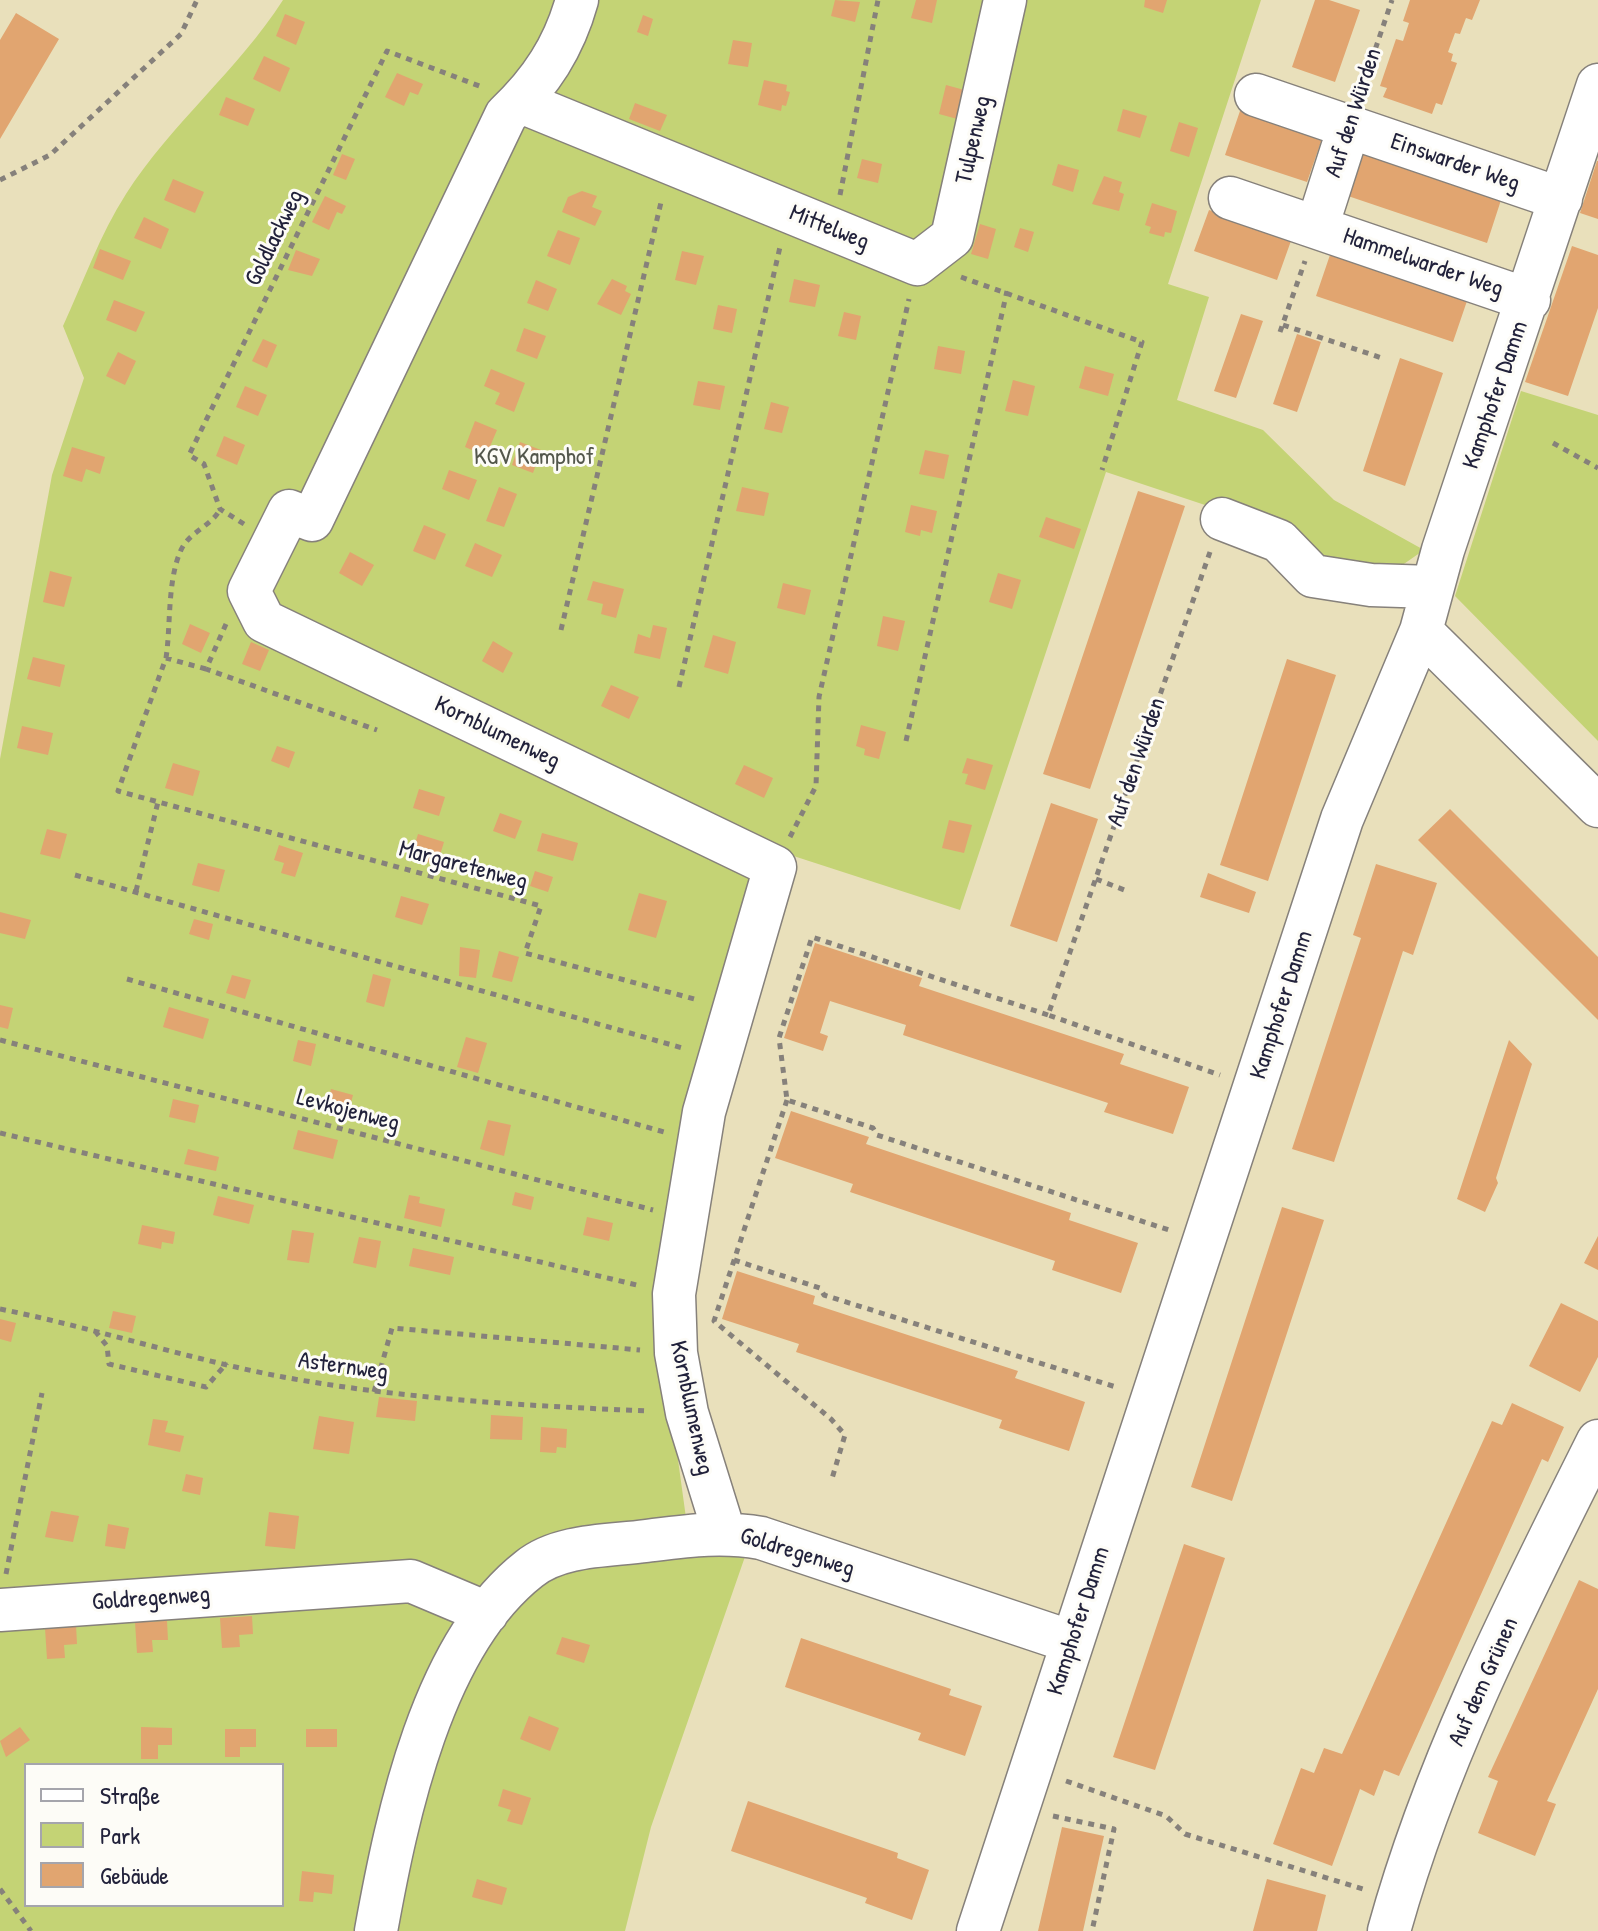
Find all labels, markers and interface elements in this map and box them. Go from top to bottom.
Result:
street label: Auf den Würden [1320,45,1388,181]
street label: Tulpenweg [950,93,998,187]
street label: Einswarder Weg [1387,127,1523,199]
street label: Goldlackweg [239,185,311,291]
street label: Mittelweg [785,199,873,257]
street label: Hammelwarder Weg [1339,222,1507,304]
street label: Kamphofer Damm [1457,317,1535,473]
park label: KGV Kamphof [474,444,594,472]
street label: Kornblumenweg [429,690,565,776]
street label: Auf den Würden [1102,694,1172,830]
street label: Margaretenweg [396,835,530,897]
street label: Kamphofer Damm [1244,927,1320,1083]
street label: Levkojenweg [294,1083,402,1139]
street label: Kornblumenweg [663,1338,719,1478]
street label: Asternweg [296,1346,390,1388]
street label: Goldregenweg [736,1522,858,1584]
street label: Kamphofer Damm [1041,1543,1117,1699]
street label: Goldregenweg [91,1581,211,1617]
street label: Auf dem Grünen [1443,1613,1525,1751]
legend [24,1763,284,1907]
text: Straße [100,1779,160,1811]
text: Park [100,1819,140,1851]
text: Gebäude [100,1859,169,1891]

